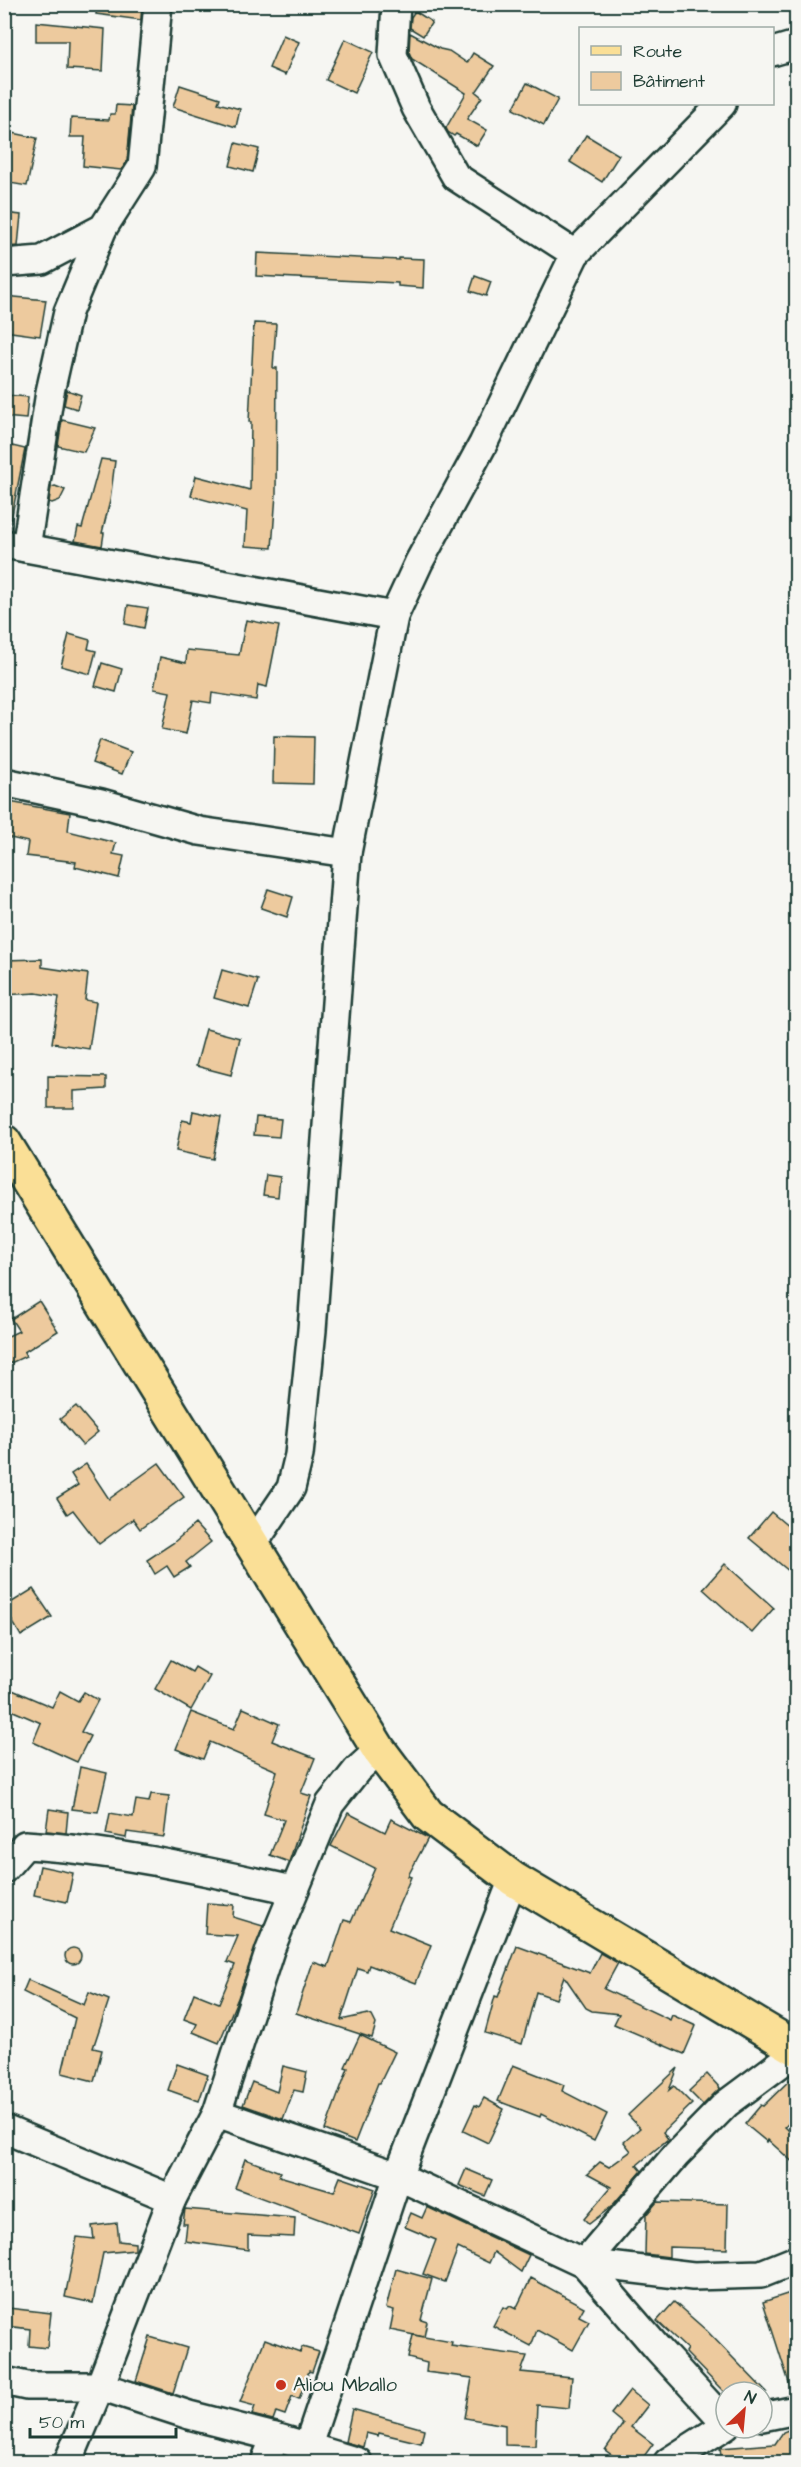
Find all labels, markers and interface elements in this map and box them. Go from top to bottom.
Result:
legend [579,27,774,105]
text: Route [633,39,682,64]
text: Bâtiment [633,69,706,94]
place label: Aliou Mballo [293,2371,397,2399]
marker: Aliou Mballo [274,2378,288,2392]
north arrow [714,2380,774,2440]
text: N [741,2385,759,2410]
scale bar [30,2401,176,2439]
text: 50 m [39,2410,84,2435]

